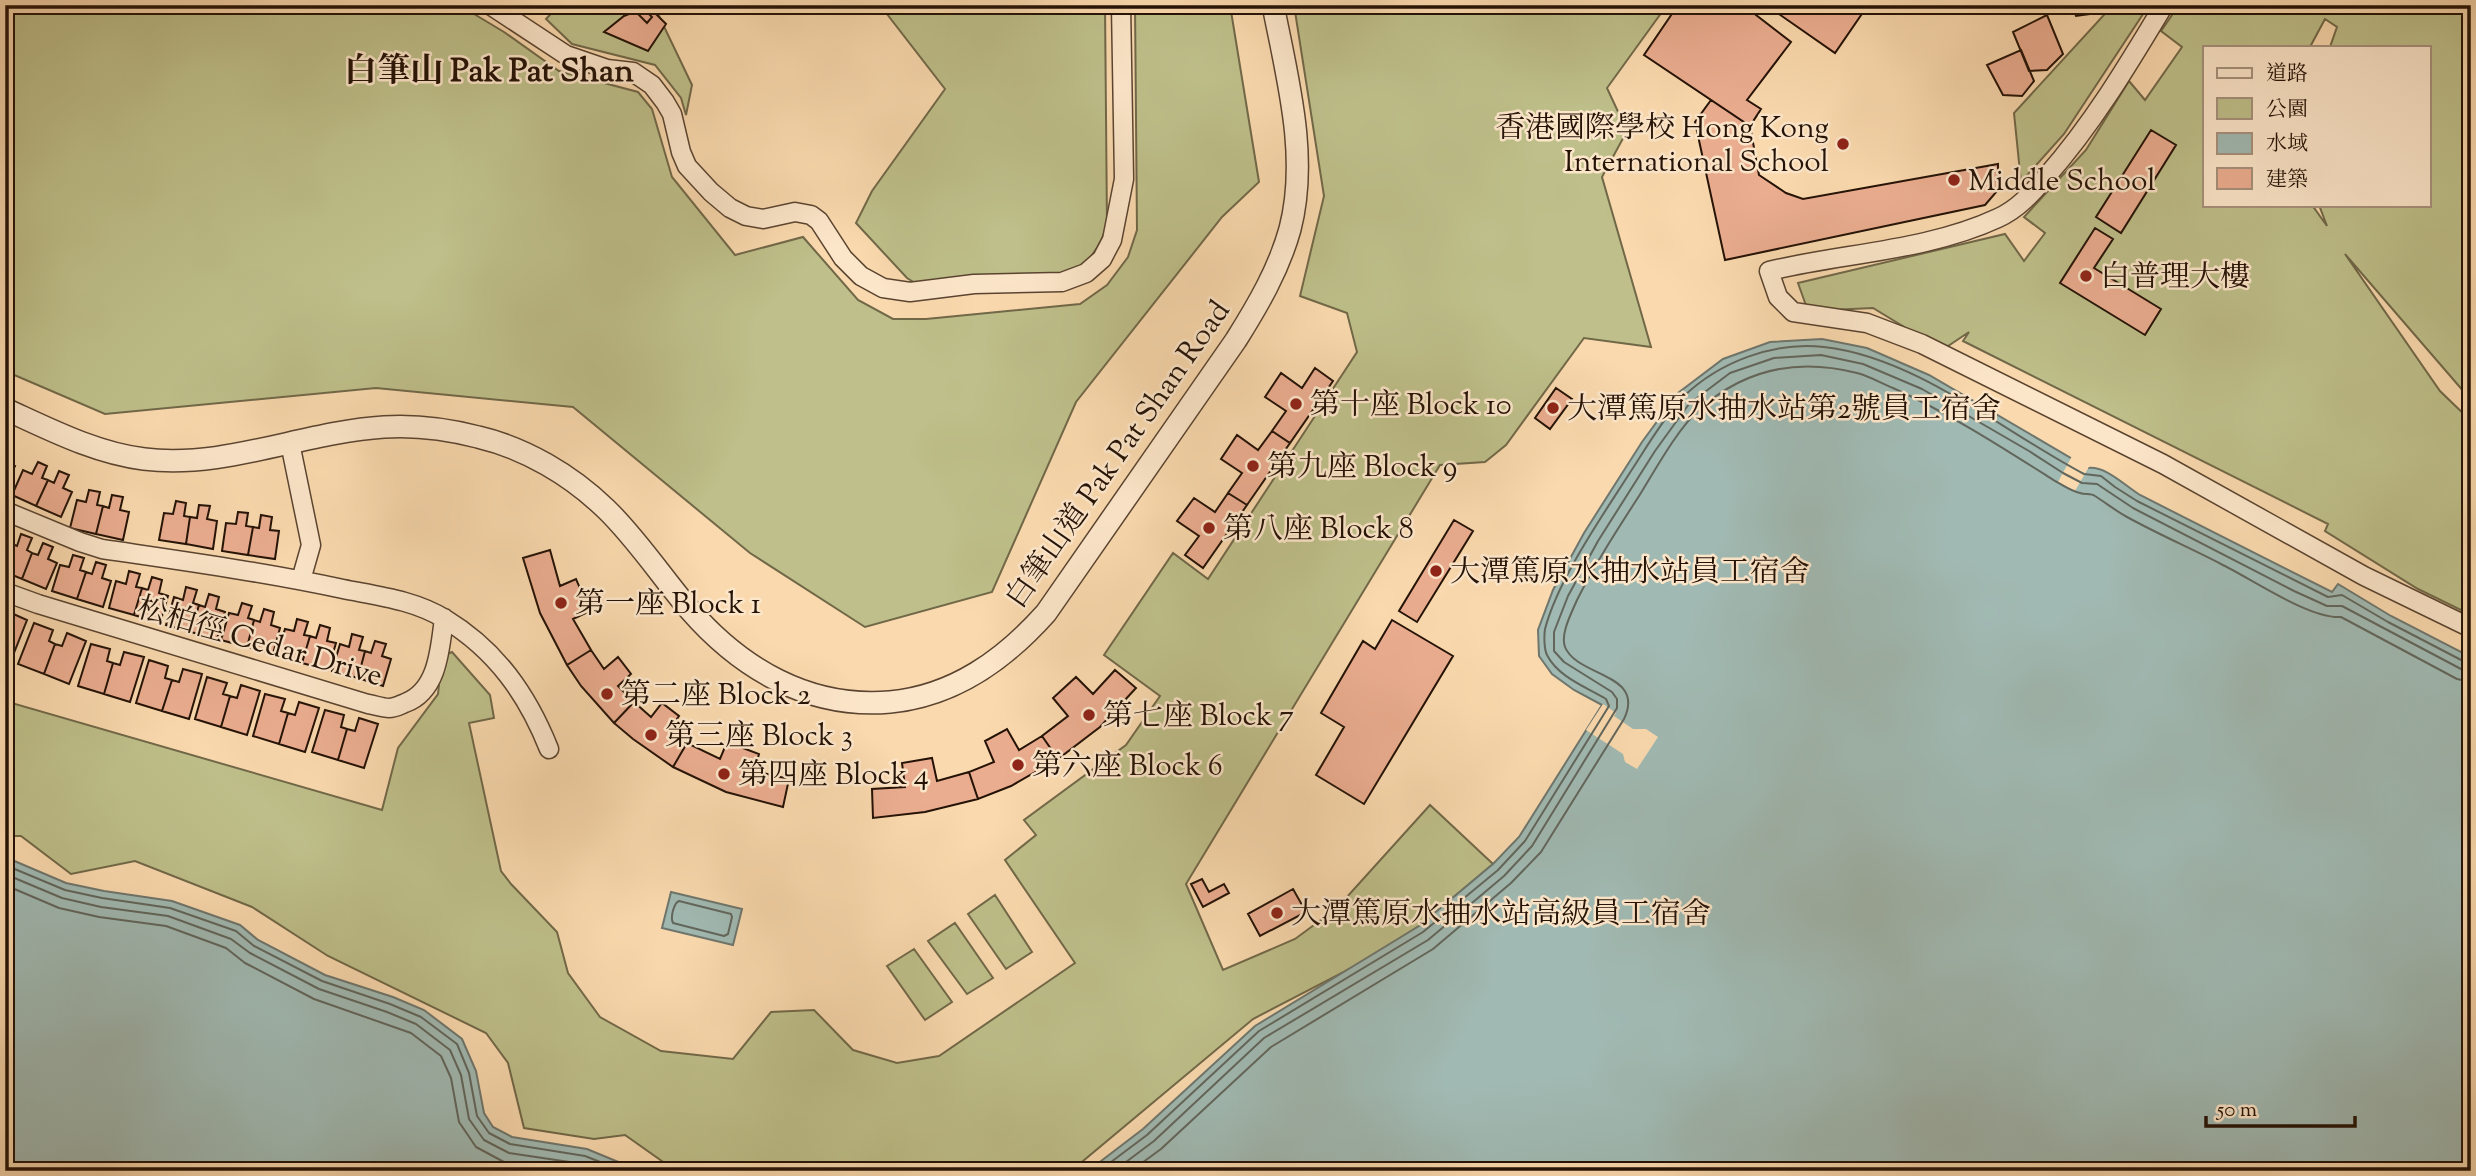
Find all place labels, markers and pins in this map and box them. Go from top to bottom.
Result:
place label: 香港國際學校 Hong Kong International School [1495,108,1829,185]
marker: 香港國際學校 Hong Kong International School [1835,136,1851,152]
place label: Middle School [1968,161,2156,204]
marker: Middle School [1946,172,1962,188]
place label: 白普理大樓 [2100,257,2250,300]
marker: 白普理大樓 [2078,268,2094,284]
place label: 第十座 Block 10 [1310,385,1512,428]
place label: 大潭篤原水抽水站第2號員工宿舍 [1567,389,2001,432]
marker: 第十座 Block 10 [1288,396,1304,412]
marker: 大潭篤原水抽水站第2號員工宿舍 [1545,400,1561,416]
place label: 第九座 Block 9 [1267,447,1457,490]
marker: 第九座 Block 9 [1245,458,1261,474]
place label: 第八座 Block 8 [1223,509,1414,552]
marker: 第八座 Block 8 [1201,520,1217,536]
place label: 大潭篤原水抽水站員工宿舍 [1450,552,1810,595]
marker: 大潭篤原水抽水站員工宿舍 [1428,563,1444,579]
place label: 第一座 Block 1 [575,584,761,627]
marker: 第一座 Block 1 [553,595,569,611]
place label: 第二座 Block 2 [621,675,811,718]
marker: 第二座 Block 2 [599,686,615,702]
place label: 第七座 Block 7 [1103,696,1294,739]
marker: 第七座 Block 7 [1081,707,1097,723]
place label: 第三座 Block 3 [665,716,853,759]
marker: 第三座 Block 3 [643,727,659,743]
place label: 第六座 Block 6 [1032,746,1223,789]
place label: 第四座 Block 4 [738,755,929,798]
marker: 第六座 Block 6 [1010,757,1026,773]
marker: 第四座 Block 4 [716,766,732,782]
place label: 大潭篤原水抽水站高級員工宿舍 [1291,894,1711,937]
marker: 大潭篤原水抽水站高級員工宿舍 [1269,905,1285,921]

